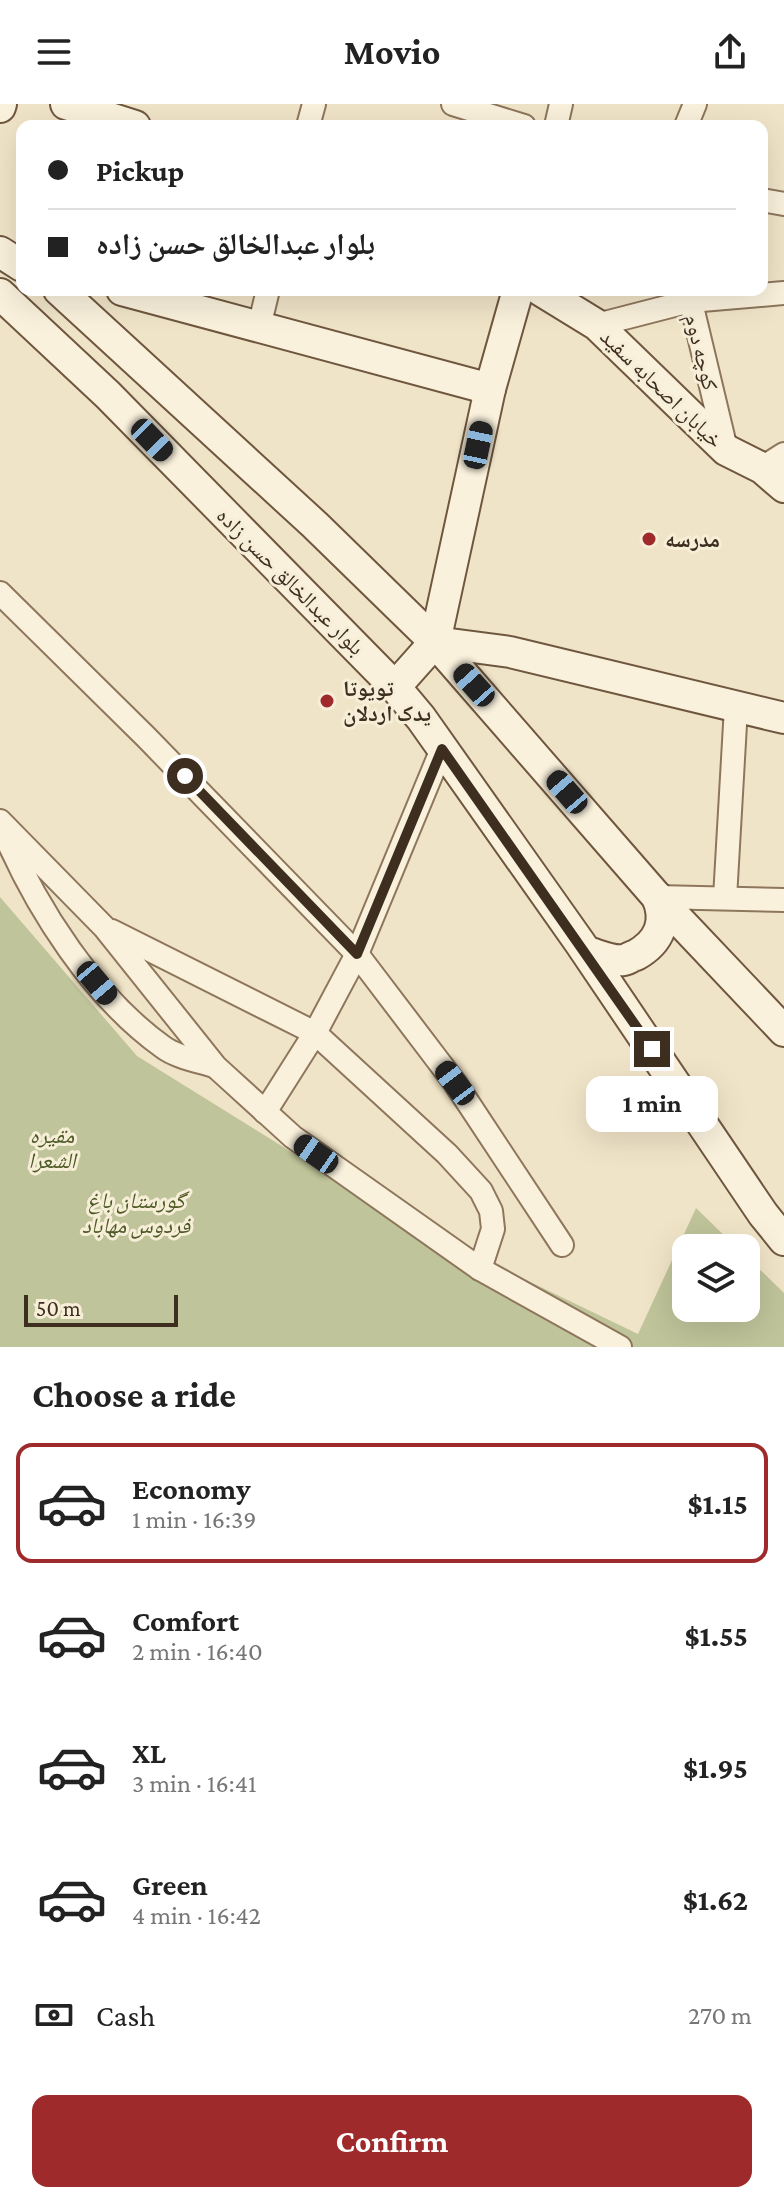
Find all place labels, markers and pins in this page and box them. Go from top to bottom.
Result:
place label: مدرسه [665,527,720,552]
marker: مدرسه [640,530,658,548]
place label: تویوتا یدک اردلان [343,676,431,727]
marker: تویوتا یدک اردلان [318,692,336,710]

